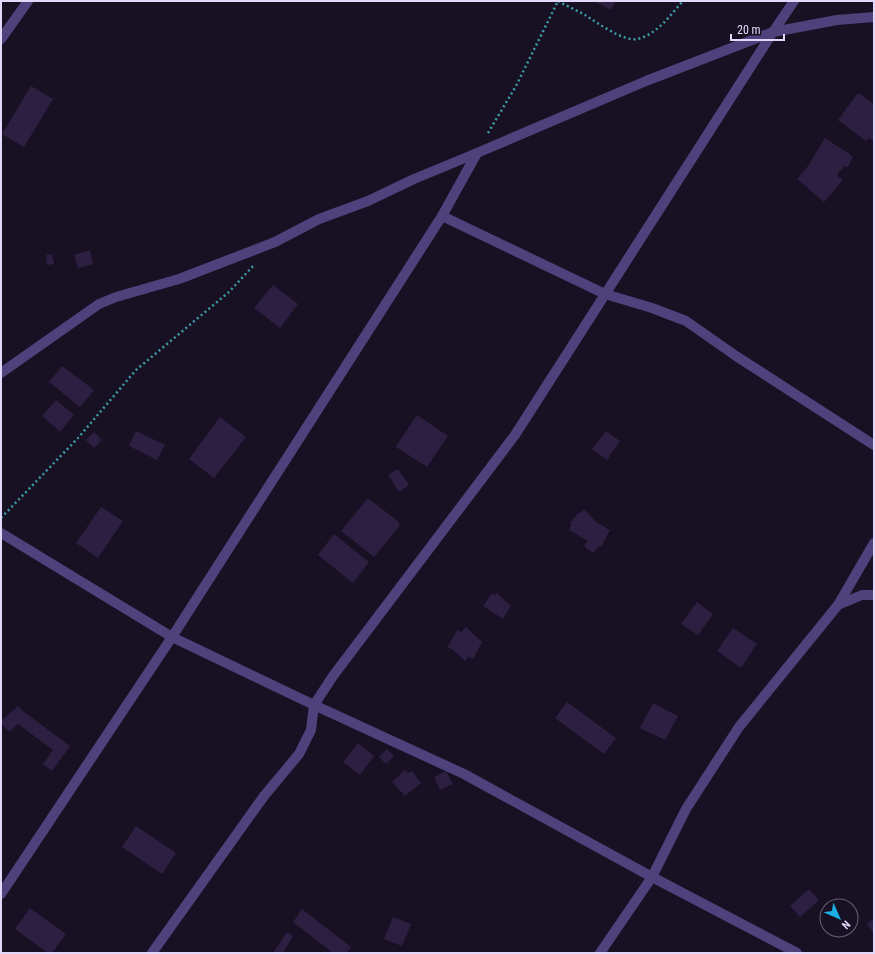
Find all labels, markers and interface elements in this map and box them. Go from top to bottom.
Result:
scale bar [731,16,784,42]
text: 20 m [737,23,761,37]
north arrow [819,898,859,938]
text: N [839,918,853,932]

